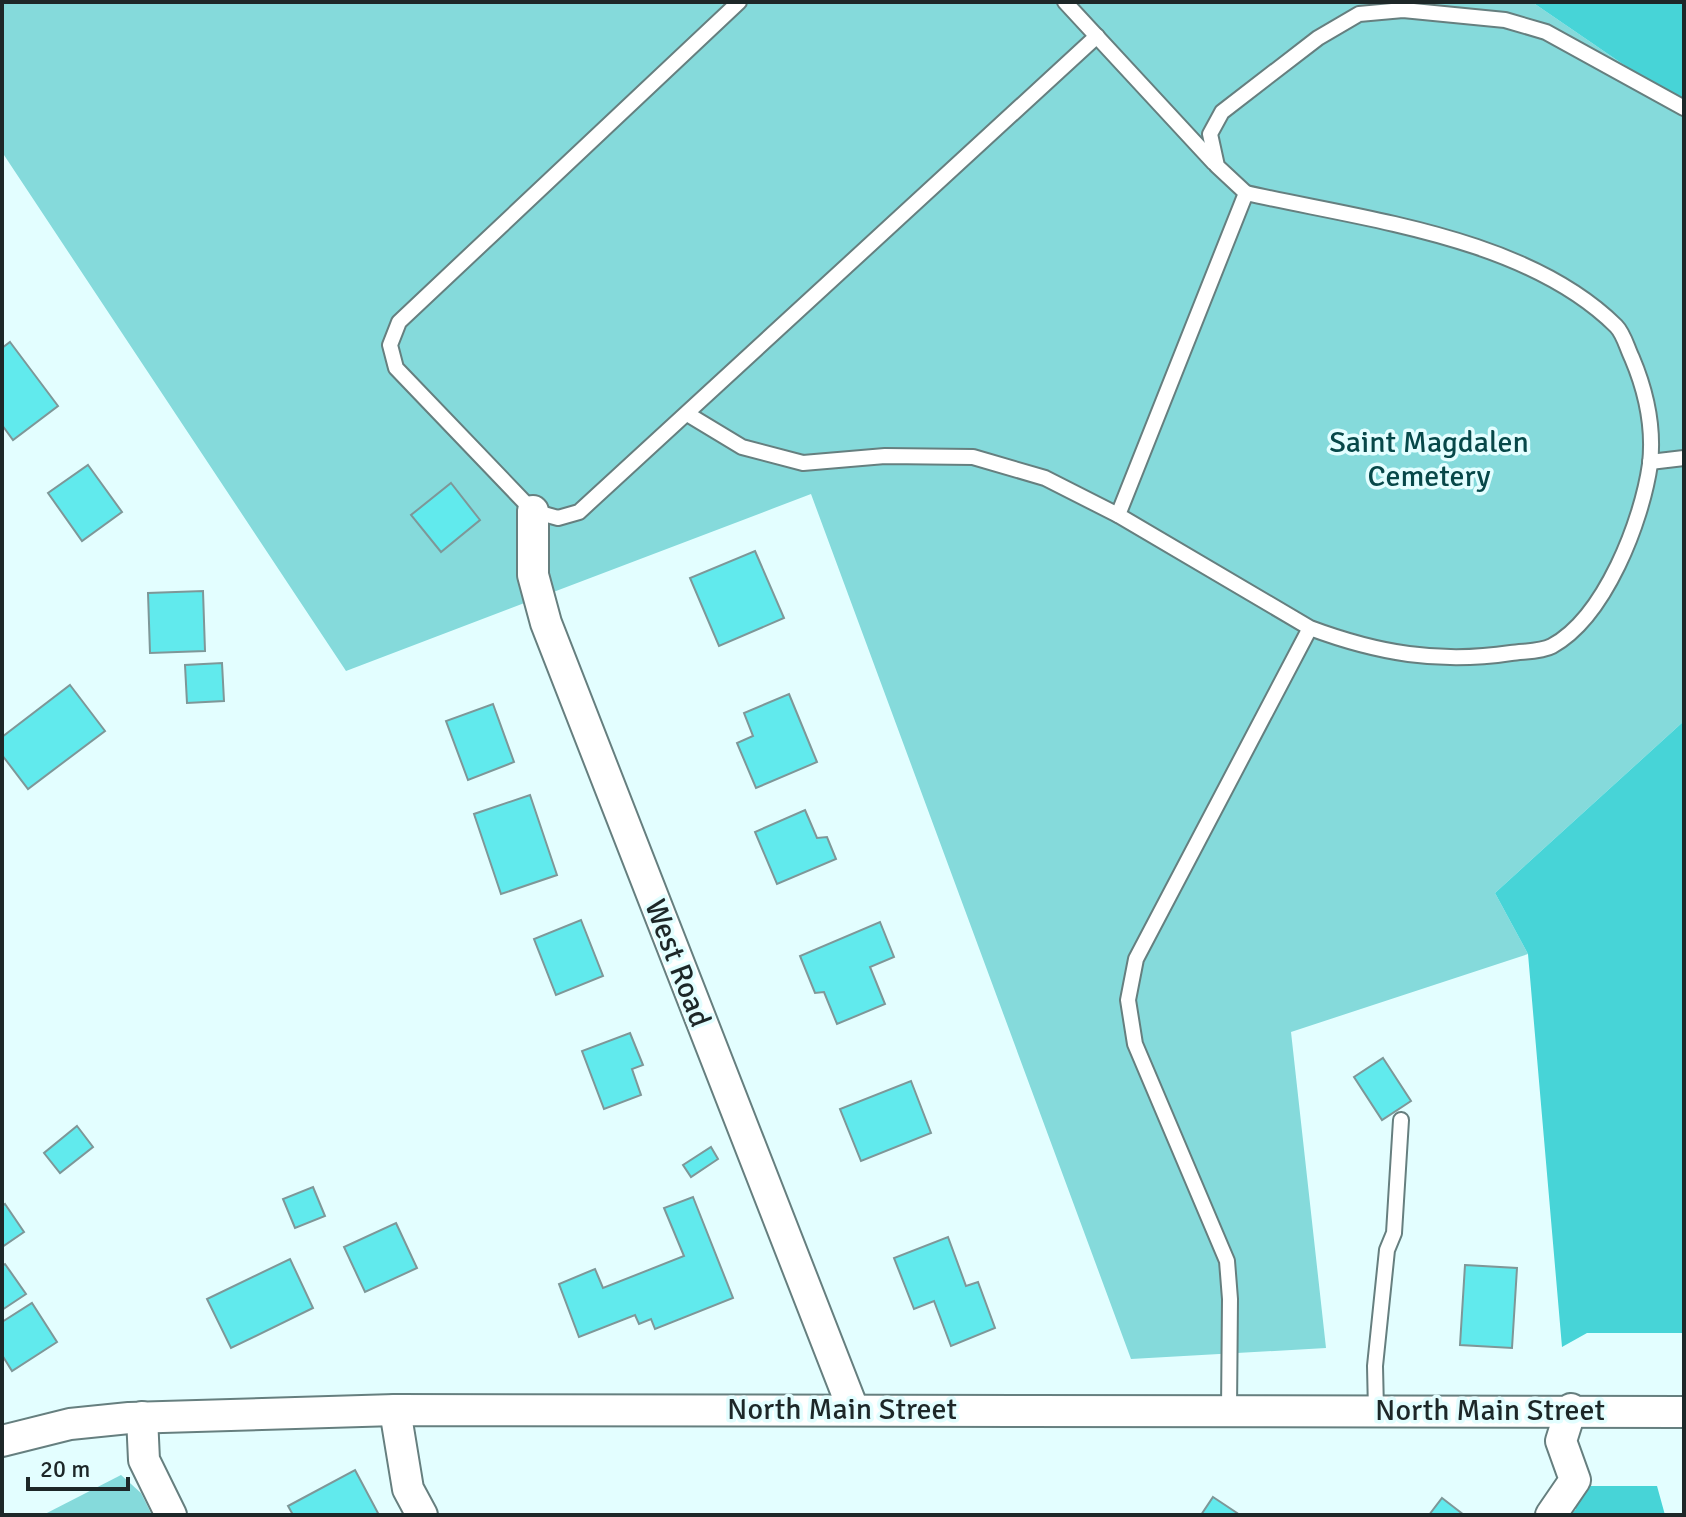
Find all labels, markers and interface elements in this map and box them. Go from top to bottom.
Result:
park label: Saint Magdalen Cemetery [1329,424,1529,495]
street label: West Road [636,894,719,1032]
street label: North Main Street [727,1391,957,1428]
street label: North Main Street [1375,1392,1605,1429]
scale bar [28,1441,128,1491]
text: 20 m [40,1454,90,1484]

